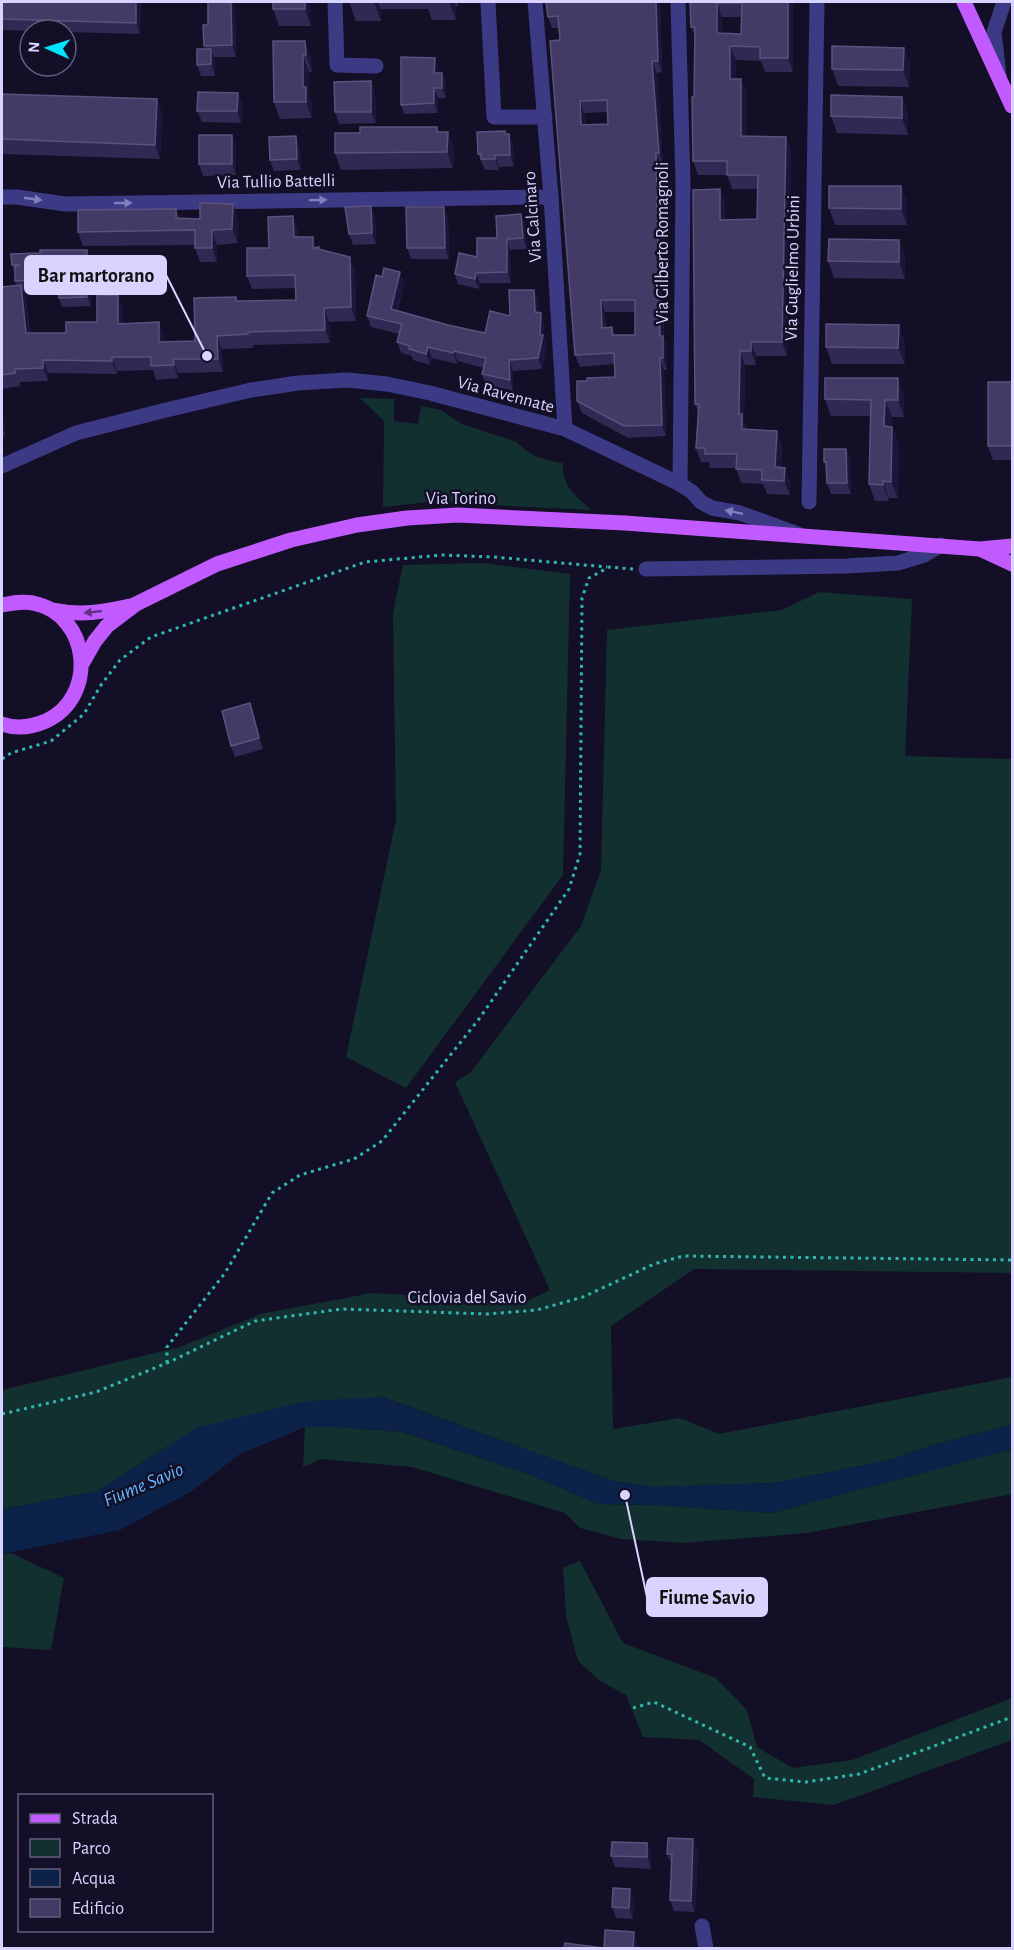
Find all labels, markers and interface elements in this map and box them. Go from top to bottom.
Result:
north arrow [18,18,78,78]
text: N [26,41,42,53]
street label: Via Gilberto Romagnoli [654,162,672,324]
street label: Via Calcinaro [521,171,545,263]
street label: Via Tullio Battelli [217,172,335,192]
one-way arrow [24,195,43,204]
one-way arrow [309,195,328,205]
street label: Via Guglielmo Urbini [783,195,803,341]
one-way arrow [114,198,133,208]
callout: Bar martorano [25,256,166,294]
text: Bar martorano [38,266,155,286]
street label: Via Ravennate [455,373,556,417]
street label: Via Torino [426,490,496,508]
one-way arrow [724,507,743,516]
one-way arrow [83,608,102,617]
street label: Ciclovia del Savio [408,1289,527,1307]
water label: Fiume Savio [101,1459,186,1511]
callout: Fiume Savio [647,1578,767,1616]
text: Fiume Savio [659,1588,755,1608]
legend [18,1794,213,1932]
text: Strada [72,1810,118,1828]
text: Parco [72,1840,111,1858]
text: Acqua [72,1870,116,1888]
text: Edificio [72,1900,124,1918]

